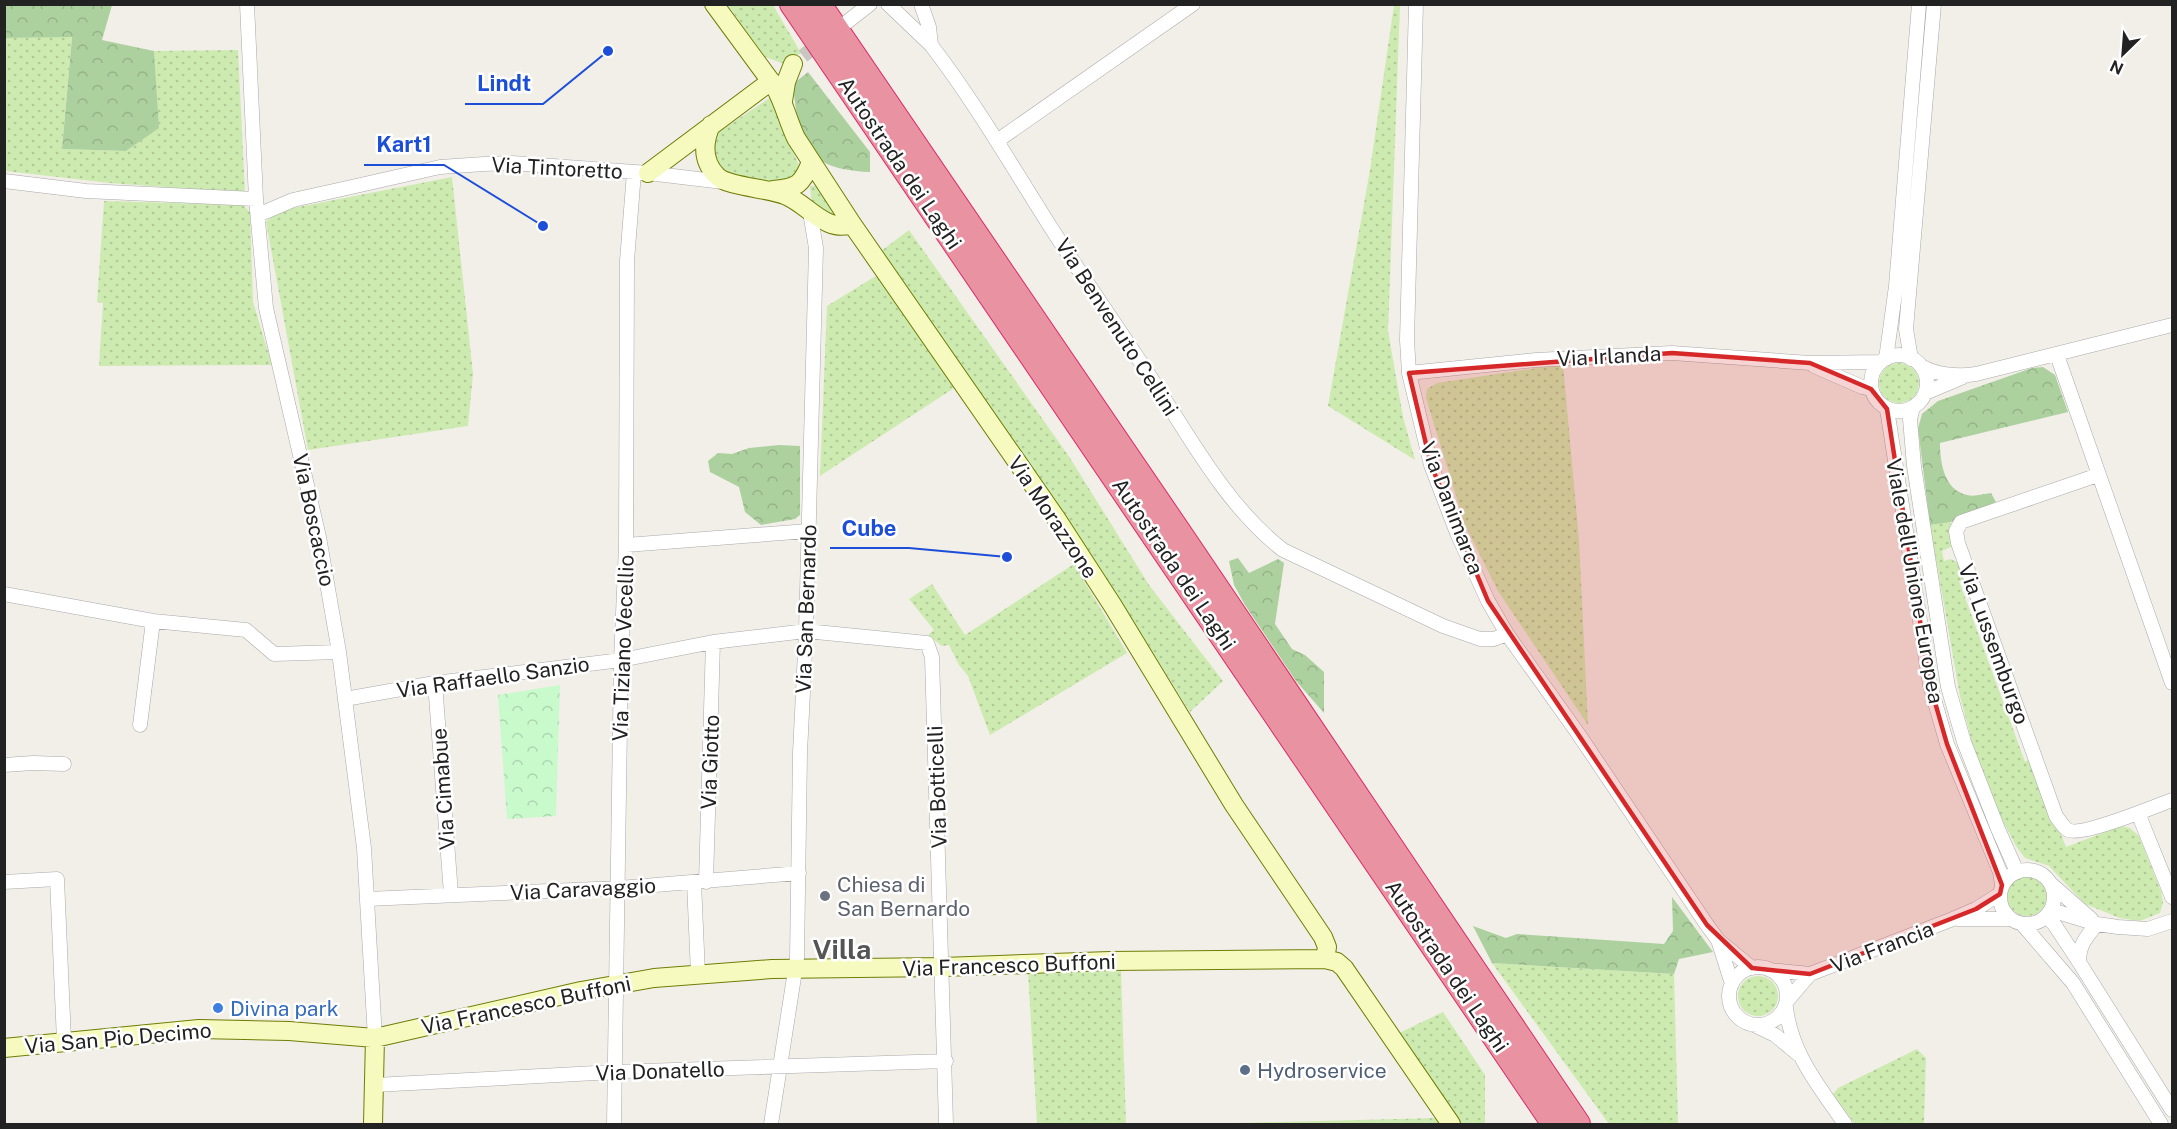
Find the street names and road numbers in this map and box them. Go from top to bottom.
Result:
street label: Autostrada dei Laghi [833,72,967,254]
street label: Via Tintoretto [491,152,623,184]
street label: Via Benvenuto Cellini [1050,234,1184,420]
street label: Via Irlanda [1556,341,1662,371]
street label: Via Danimarca [1415,438,1489,578]
street label: Via Boscaccio [288,451,340,589]
street label: Via Morazzone [1003,451,1103,583]
street label: Viale dell'Unione Europea [1881,457,1949,705]
street label: Autostrada dei Laghi [1107,473,1241,655]
street label: Via San Bernardo [791,524,821,694]
street label: Via Tiziano Vecellio [607,554,639,742]
street label: Via Lussemburgo [1953,560,2035,728]
street label: Via Raffaello Sanzio [395,651,591,703]
street label: Via Giotto [696,714,724,810]
street label: Via Botticelli [922,725,952,849]
street label: Via Cimabue [426,727,460,851]
street label: Via Caravaggio [509,873,657,905]
street label: Autostrada dei Laghi [1380,875,1514,1057]
street label: Via Francia [1827,916,1937,978]
street label: Via Francesco Buffoni [902,949,1116,981]
street label: Via Francesco Buffoni [419,971,633,1039]
street label: Via San Pio Decimo [24,1017,212,1059]
street label: Via Donatello [595,1056,725,1086]

